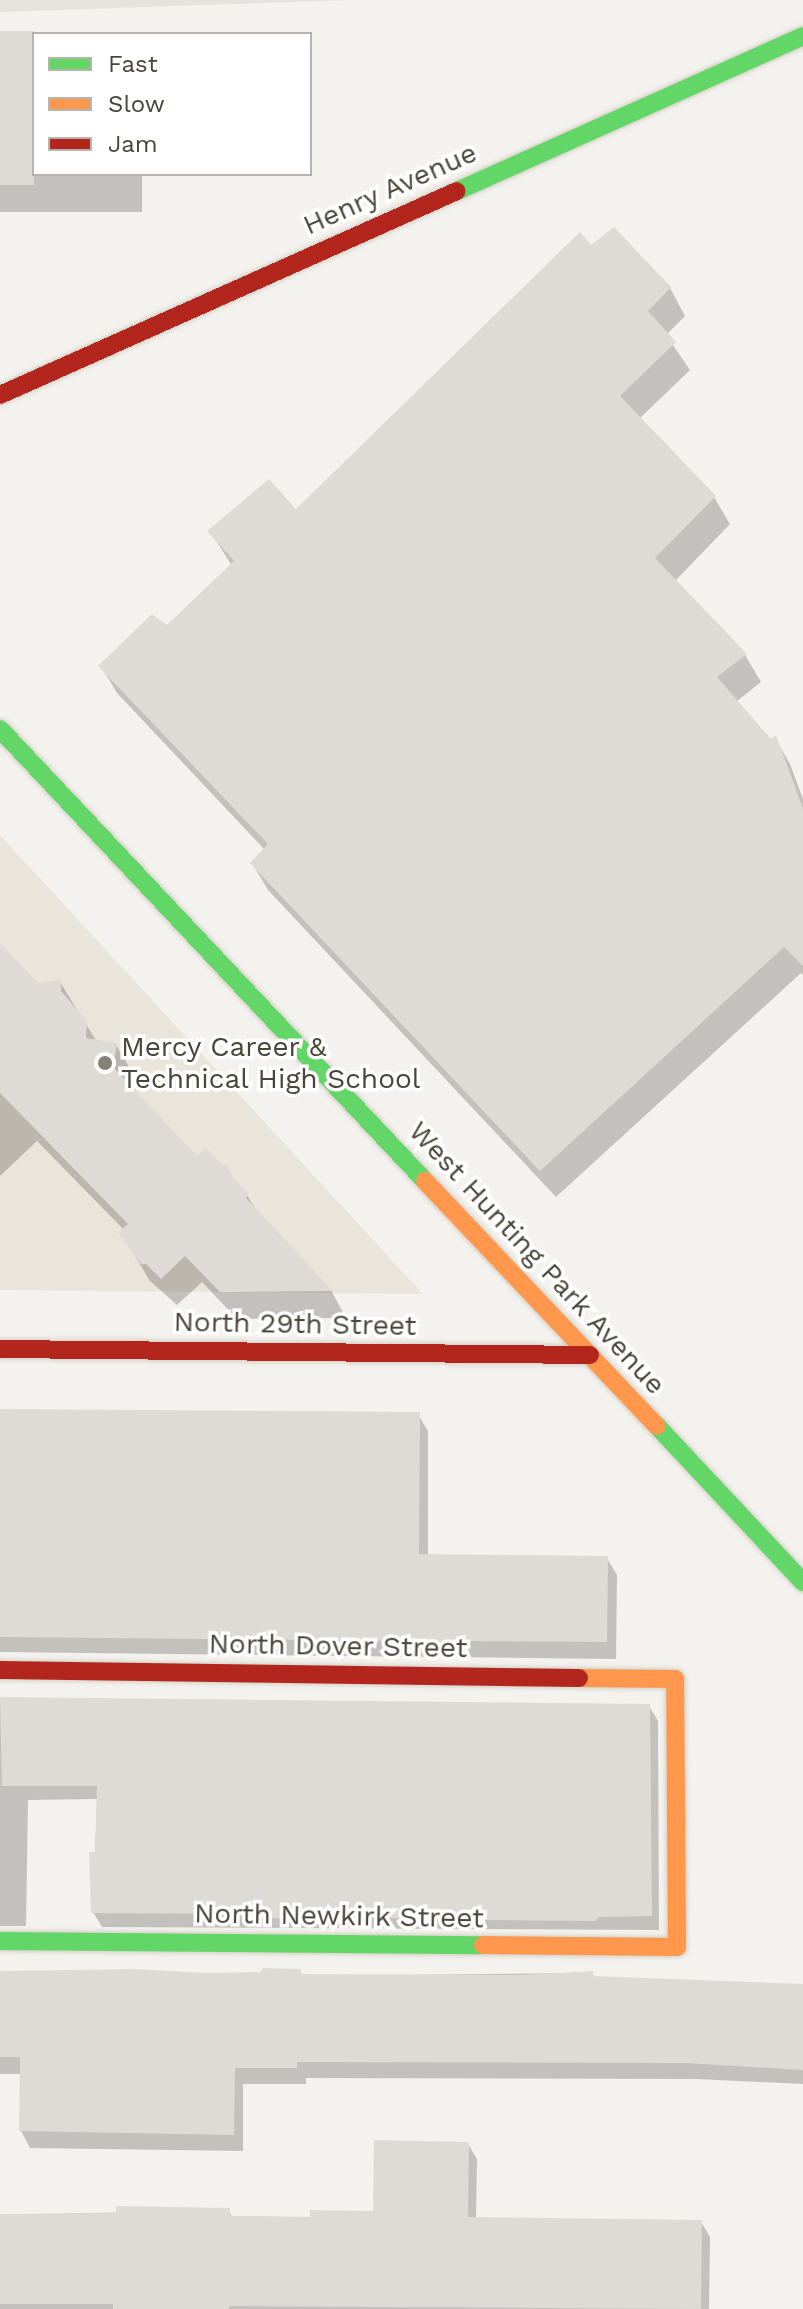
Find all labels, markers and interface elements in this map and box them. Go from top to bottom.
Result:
legend [32,32,312,176]
text: Fast [108,50,158,78]
text: Slow [108,90,165,118]
text: Jam [108,130,158,158]
street label: Henry Avenue [297,135,483,243]
place label: Mercy Career & Technical High School [121,1030,421,1096]
marker: Mercy Career & Technical High School [96,1054,114,1072]
street label: West Hunting Park Avenue [401,1114,673,1402]
street label: North 29th Street [173,1305,417,1343]
street label: North Dover Street [208,1627,468,1665]
street label: North Newkirk Street [194,1897,484,1935]

